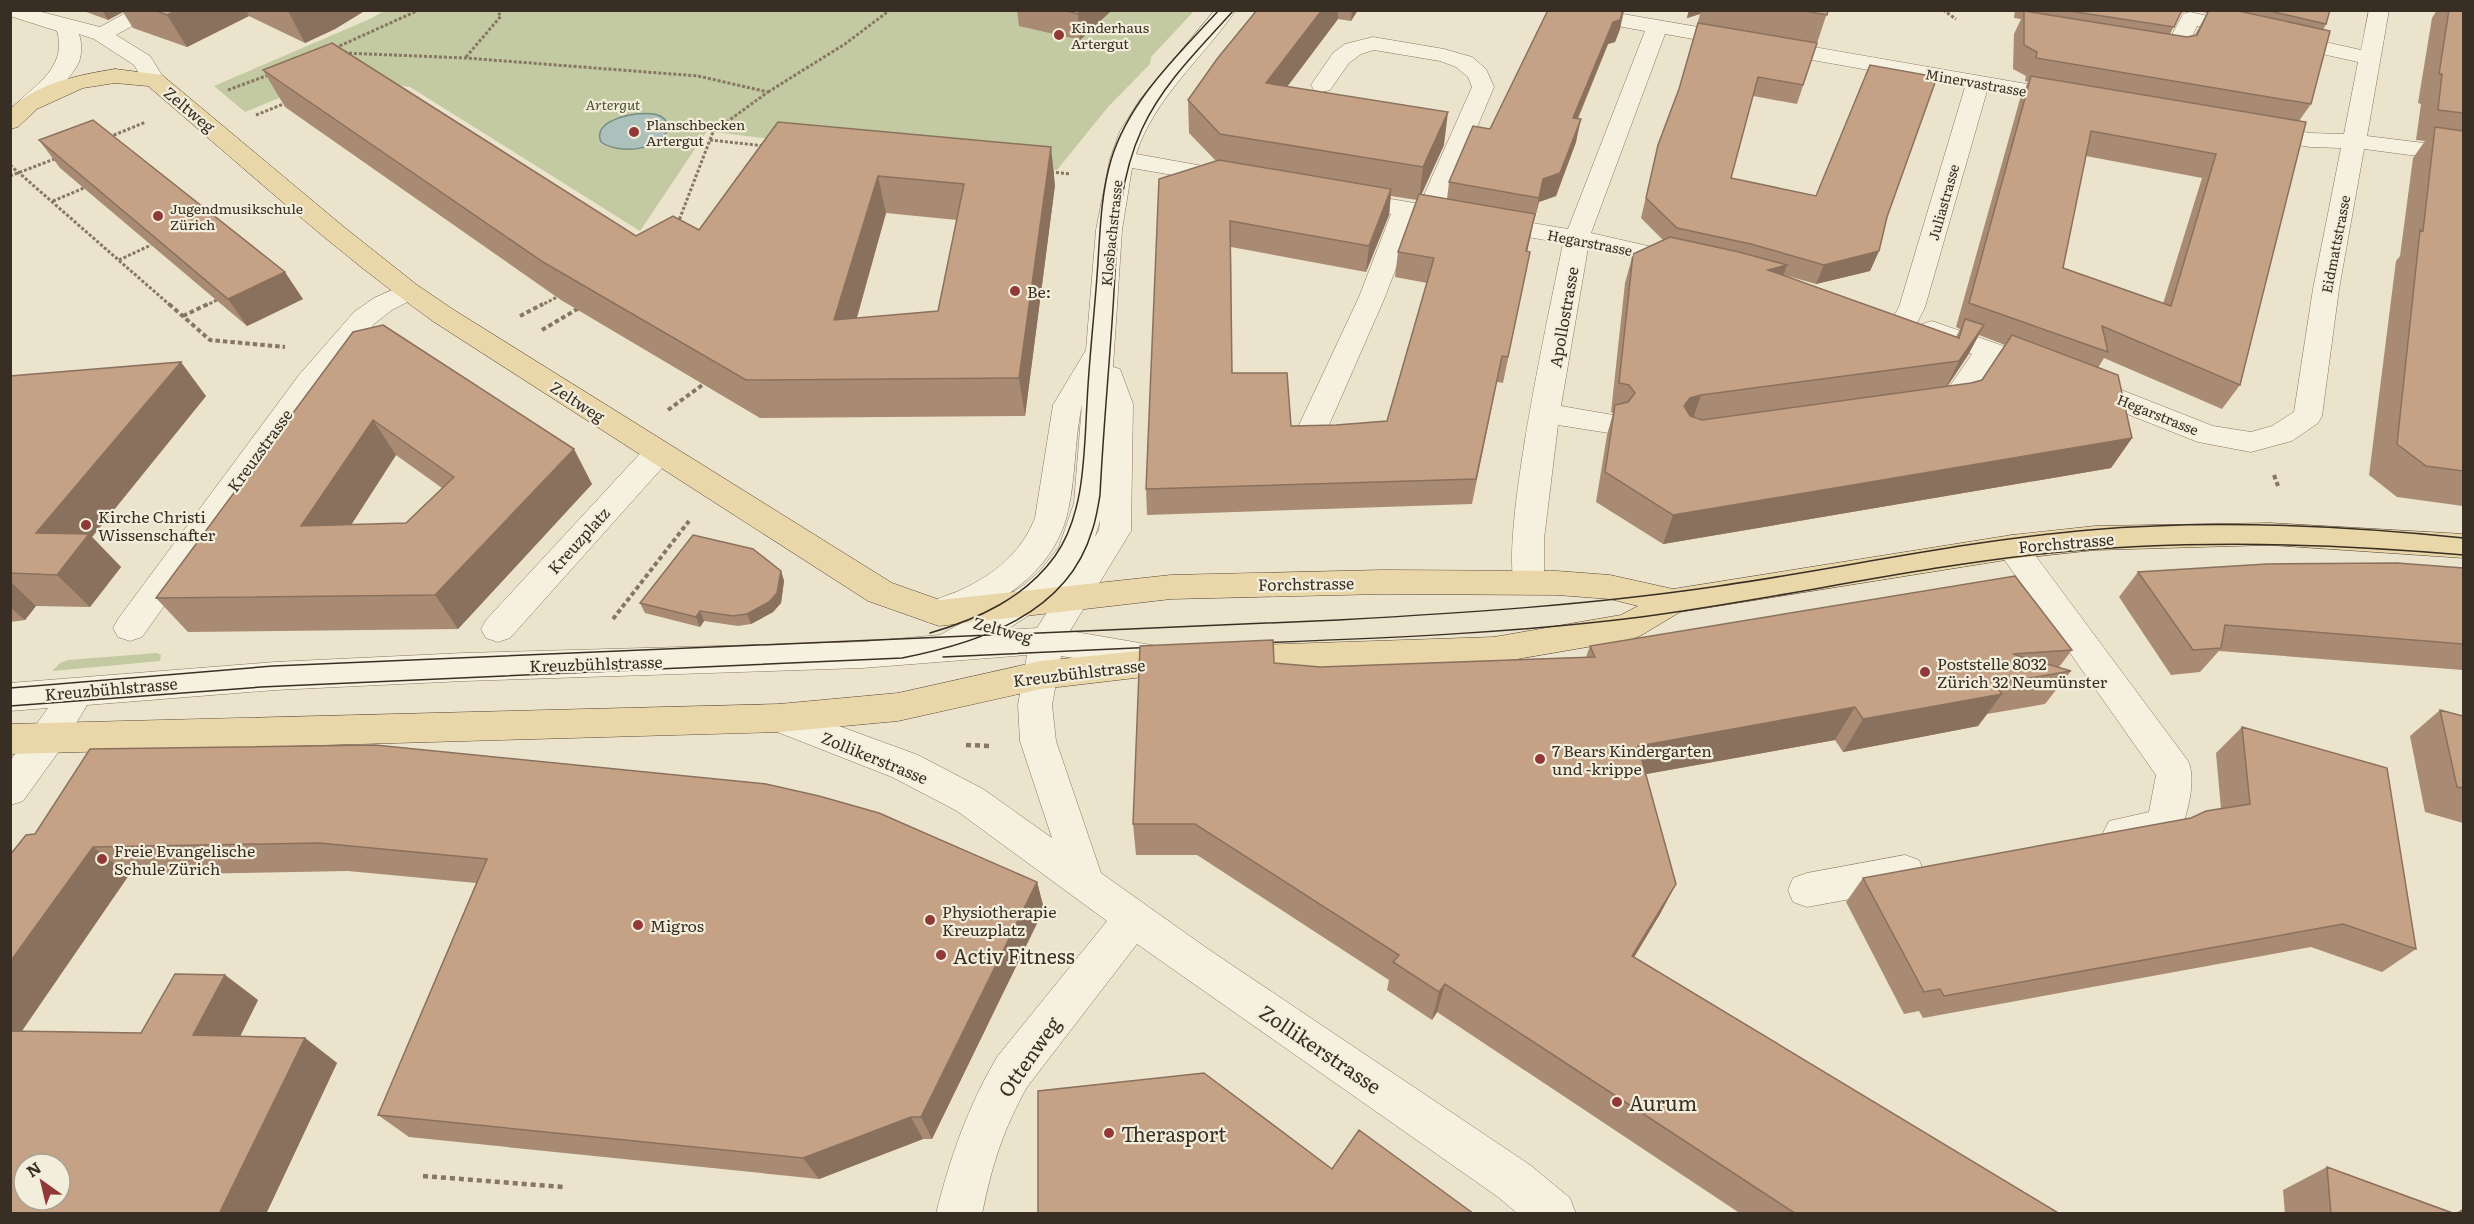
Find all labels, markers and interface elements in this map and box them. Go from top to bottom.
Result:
place label: Kinderhaus Artergut [1071,17,1149,53]
marker: Kinderhaus Artergut [1052,28,1066,42]
street label: Minervastrasse [1924,63,2028,101]
street label: Zeltweg [159,80,221,138]
park label: Artergut [586,94,641,114]
place label: Planschbecken Artergut [646,114,745,150]
marker: Planschbecken Artergut [627,125,641,139]
street label: Juliastrasse [1923,162,1963,242]
street label: Klosbachstrasse [1095,179,1127,287]
street label: Eidmattstrasse [2316,193,2354,295]
place label: Jugendmusikschule Zürich [170,198,303,234]
marker: Jugendmusikschule Zürich [151,209,165,223]
street label: Hegarstrasse [1546,224,1634,260]
street label: Apollostrasse [1542,265,1584,369]
place label: Be: [1027,279,1051,303]
marker: Be: [1008,284,1022,298]
street label: Zeltweg [546,374,610,428]
street label: Hegarstrasse [2114,389,2202,439]
street label: Kreuzstrasse [221,403,297,497]
street label: Kreuzplatz [541,501,615,579]
place label: Kirche Christi Wissenschafter [98,504,216,546]
marker: Kirche Christi Wissenschafter [79,518,93,532]
street label: Forchstrasse [2017,526,2115,558]
street label: Forchstrasse [1258,570,1354,596]
street label: Zeltweg [971,610,1035,648]
street label: Kreuzbühlstrasse [529,649,663,677]
place label: Poststelle 8032 Zürich 32 Neumünster [1937,651,2108,693]
street label: Kreuzbühlstrasse [1011,652,1147,692]
marker: Poststelle 8032 Zürich 32 Neumünster [1918,665,1932,679]
street label: Kreuzbühlstrasse [44,670,178,706]
street label: Zollikerstrasse [818,725,932,789]
place label: 7 Bears Kindergarten und -krippe [1552,738,1712,780]
marker: 7 Bears Kindergarten und -krippe [1533,752,1547,766]
place label: Freie Evangelische Schule Zürich [114,838,255,880]
marker: Freie Evangelische Schule Zürich [95,852,109,866]
place label: Physiotherapie Kreuzplatz [942,899,1057,941]
place label: Migros [650,913,704,937]
marker: Physiotherapie Kreuzplatz [923,913,937,927]
marker: Migros [631,918,645,932]
place label: Activ Fitness [953,940,1075,970]
marker: Activ Fitness [934,948,948,962]
street label: Zollikerstrasse [1254,996,1388,1100]
street label: Ottenweg [989,1009,1067,1102]
place label: Aurum [1629,1087,1697,1117]
marker: Aurum [1610,1095,1624,1109]
place label: Therasport [1121,1118,1226,1148]
marker: Therasport [1102,1126,1116,1140]
north arrow [12,1152,72,1212]
text: N [21,1155,45,1182]

